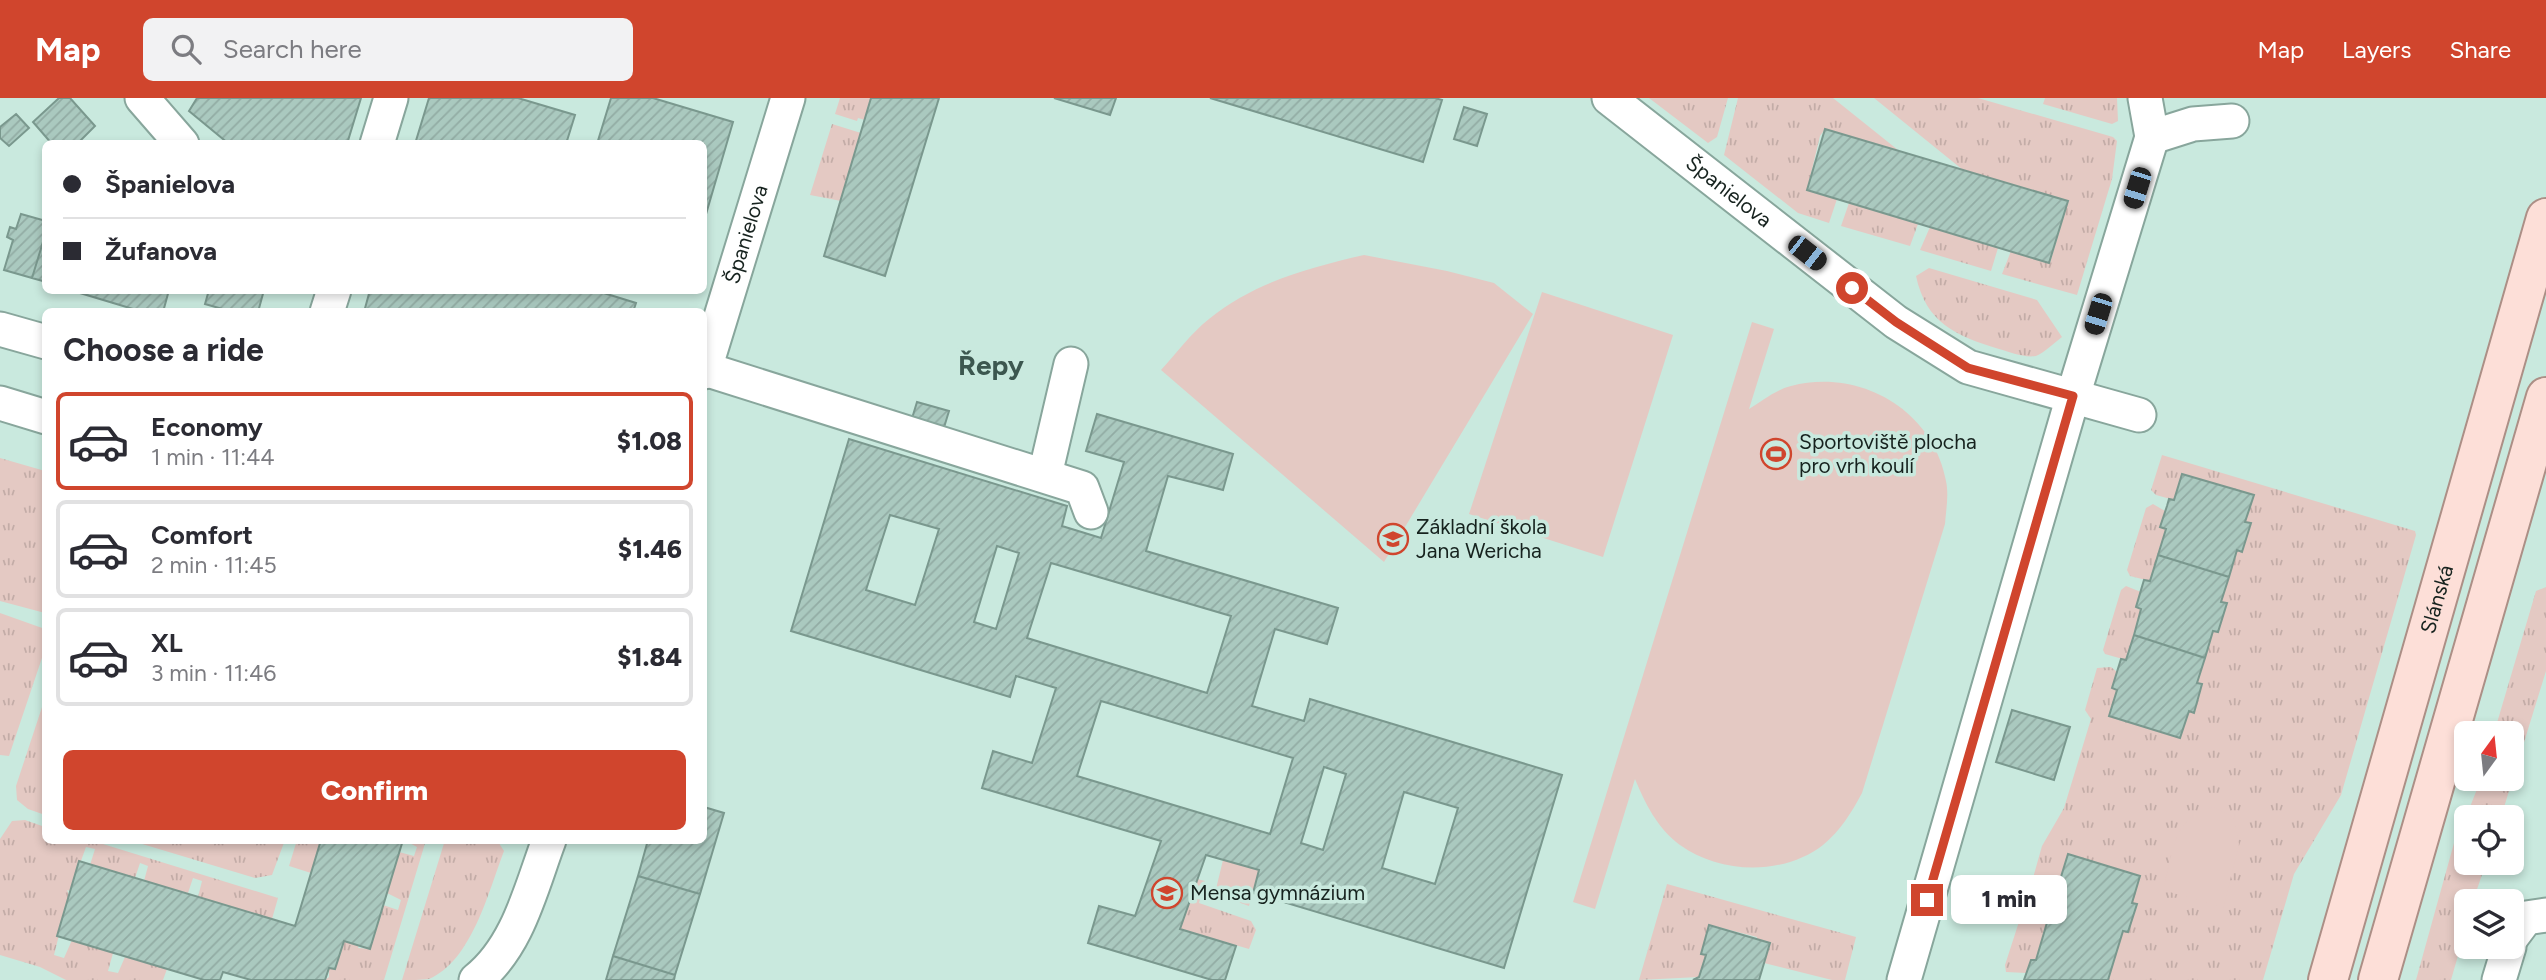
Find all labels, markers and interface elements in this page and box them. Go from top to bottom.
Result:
search box [143,18,633,81]
text: Map [35,30,101,69]
icon: search [167,30,205,68]
text: Search here [223,33,362,65]
text: Map [2257,35,2304,64]
text: Layers [2342,35,2411,64]
text: Share [2449,35,2511,64]
street label: Španielova [1681,150,1777,232]
car [2121,165,2154,211]
text: Španielova [105,168,235,200]
street label: Španielova [719,182,773,287]
car [1784,232,1831,274]
text: Žufanova [105,235,217,267]
route start [1836,272,1868,304]
car [2082,291,2115,337]
text: Choose a ride [63,331,264,369]
district label: Řepy [958,348,1025,382]
icon: car [67,410,130,473]
text: Economy [151,411,263,443]
text: $1.08 [617,425,682,457]
place label: Sportoviště plocha pro vrh koulí [1799,429,1977,478]
sports icon: Sportoviště plocha pro vrh koulí [1759,437,1793,471]
text: 1 min · 11:44 [151,443,275,471]
place label: Základní škola Jana Wericha [1416,514,1547,563]
icon: car [67,518,130,581]
text: Comfort [151,519,253,551]
school or university icon: Základní škola Jana Wericha [1376,522,1410,556]
text: $1.46 [618,533,682,565]
text: 2 min · 11:45 [151,551,277,579]
street label: Slánská [2415,562,2458,636]
icon: car [67,626,130,689]
text: XL [151,627,183,659]
text: $1.84 [617,641,682,673]
text: 3 min · 11:46 [151,659,276,687]
north arrow [2454,721,2524,791]
map controls [2454,721,2524,959]
button: Confirm [63,750,686,830]
button: locate [2454,805,2524,875]
school or university icon: Mensa gymnázium [1150,876,1184,910]
callout: 1 min [1952,876,2067,924]
place label: Mensa gymnázium [1190,880,1365,905]
route end [1911,884,1943,916]
text: 1 min [1982,885,2036,913]
button: layers [2454,889,2524,959]

